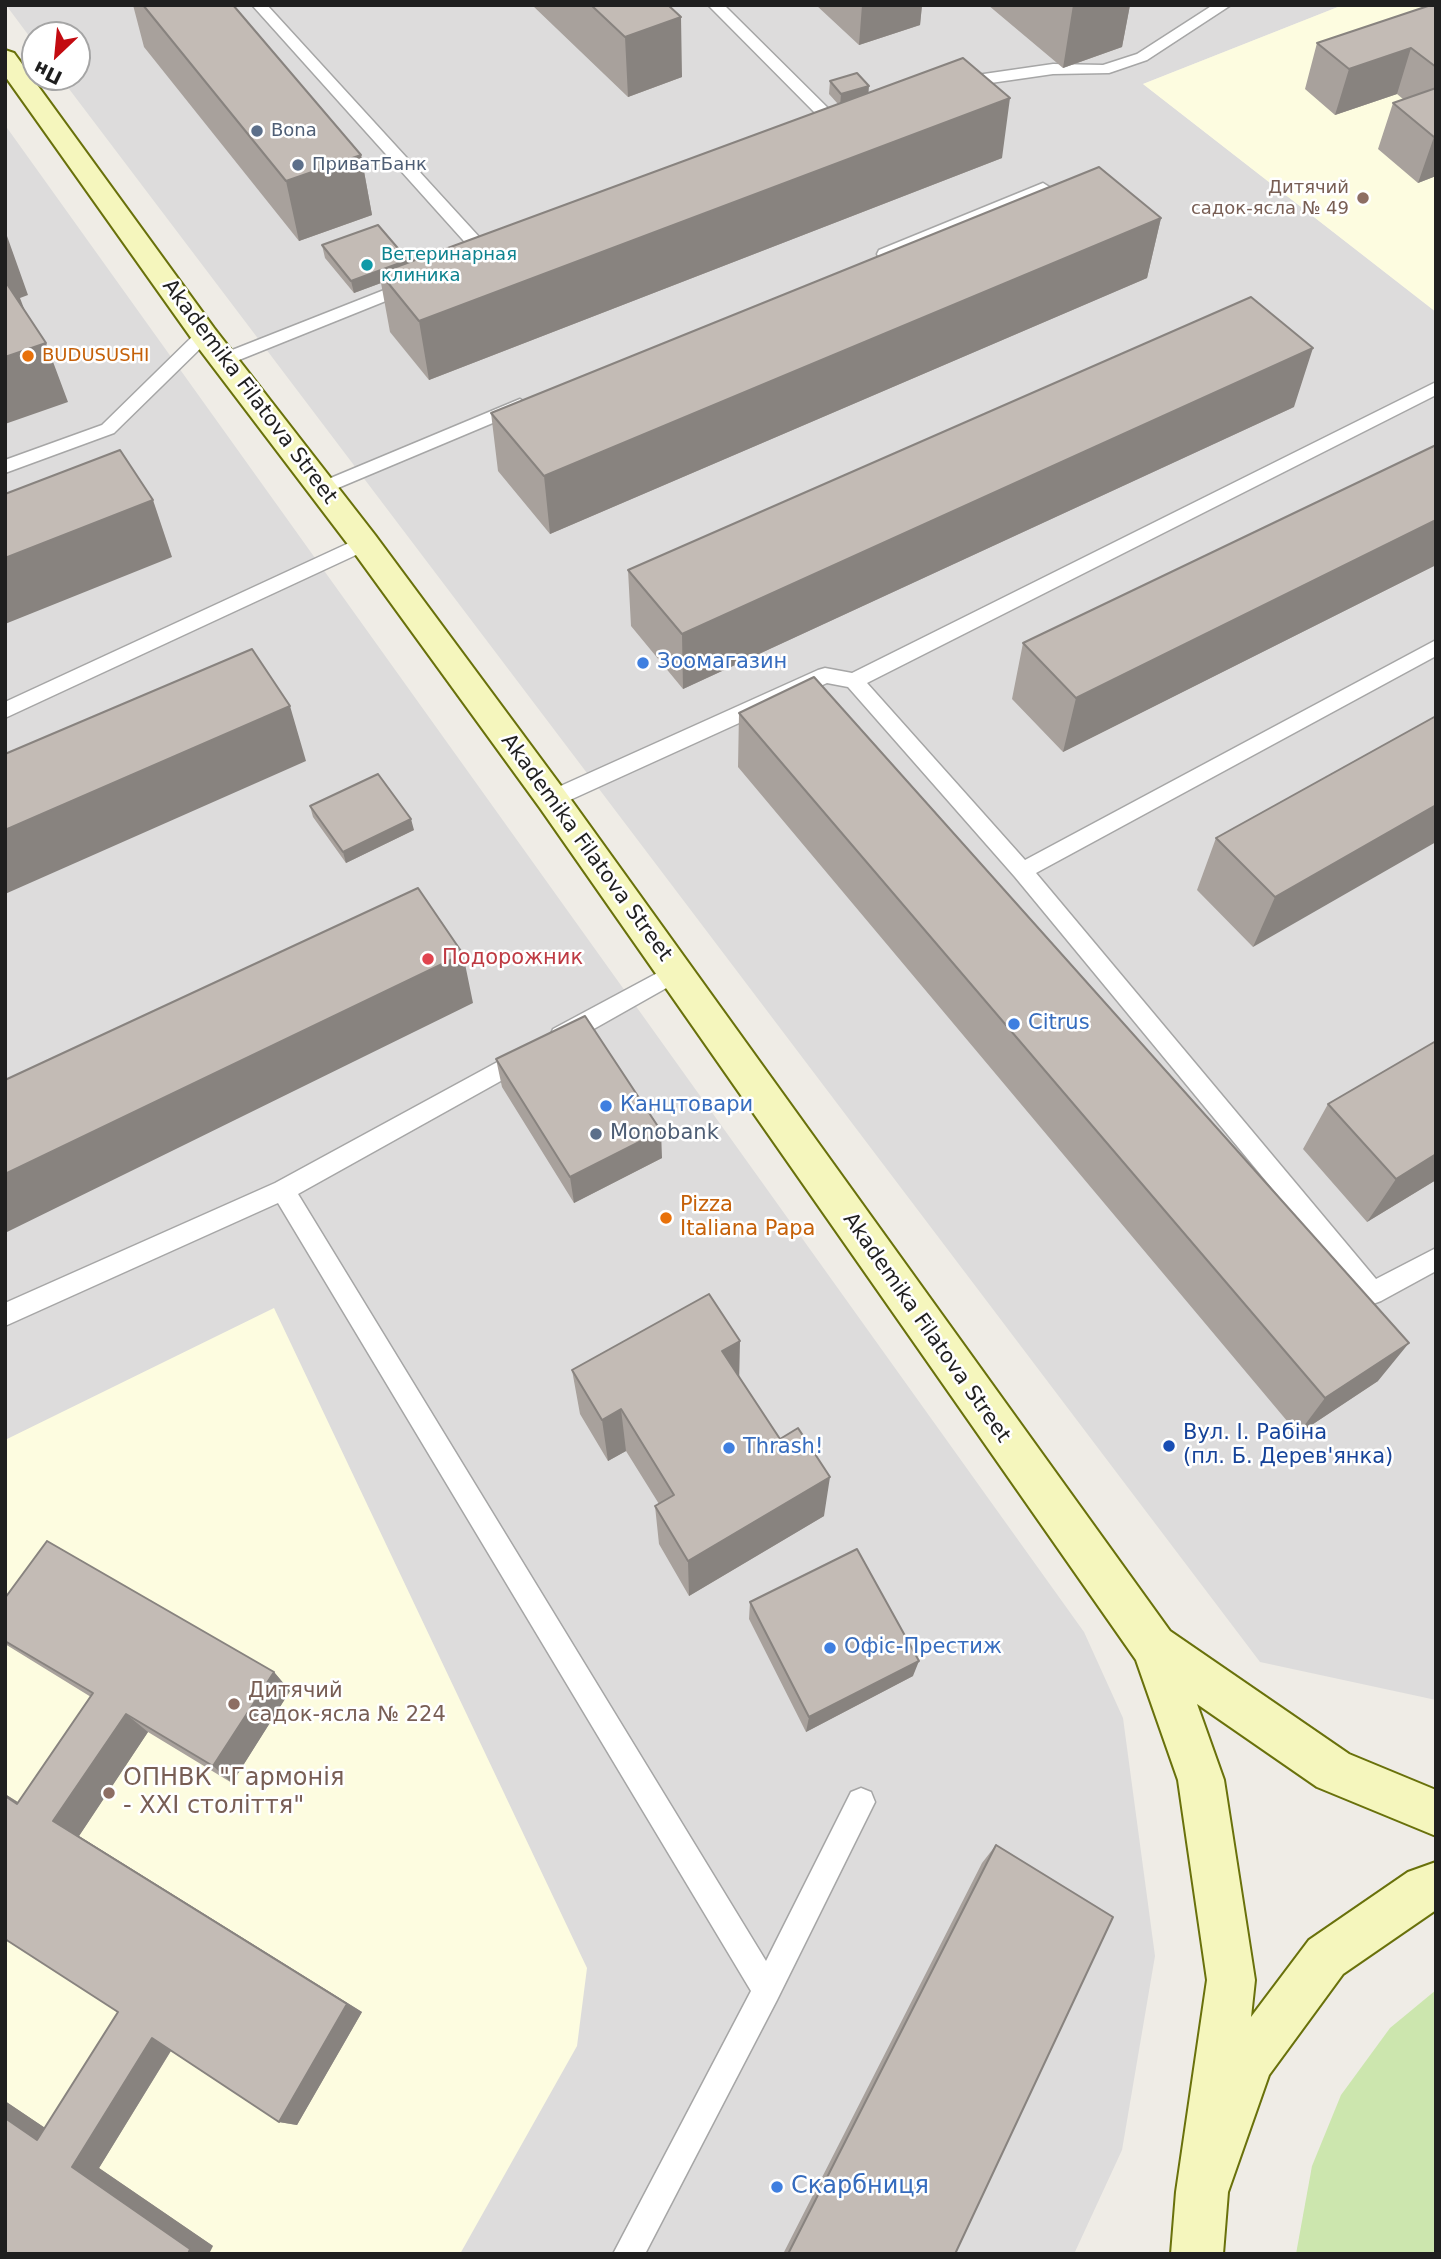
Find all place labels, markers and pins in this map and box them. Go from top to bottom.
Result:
place label: Bona [271,120,317,142]
marker: Bona [249,123,265,139]
place label: ПриватБанк [312,154,427,176]
marker: ПриватБанк [290,157,306,173]
place label: Дитячий садок-ясла № 49 [1191,177,1349,220]
marker: Дитячий садок-ясла № 49 [1355,190,1371,206]
place label: Ветеринарная клиника [381,244,517,286]
marker: Ветеринарная клиника [359,257,375,273]
place label: BUDUSUSHI [42,345,149,367]
marker: BUDUSUSHI [20,348,36,364]
place label: Зоомагазин [657,650,787,676]
marker: Зоомагазин [635,655,651,671]
place label: Подорожник [442,946,583,972]
marker: Подорожник [420,951,436,967]
place label: Citrus [1028,1011,1090,1037]
marker: Citrus [1006,1016,1022,1032]
place label: Канцтовари [620,1093,753,1119]
marker: Канцтовари [598,1098,614,1114]
place label: Monobank [610,1121,719,1147]
marker: Monobank [588,1126,604,1142]
place label: Pizza Italiana Papa [680,1193,815,1243]
marker: Pizza Italiana Papa [658,1210,674,1226]
place label: Вул. І. Рабіна (пл. Б. Дерев'янка) [1183,1421,1393,1471]
place label: Thrash! [743,1435,823,1461]
marker: Вул. І. Рабіна (пл. Б. Дерев'янка) [1161,1438,1177,1454]
marker: Thrash! [721,1440,737,1456]
place label: Офіс-Престиж [844,1635,1002,1661]
marker: Офіс-Престиж [822,1640,838,1656]
place label: Дитячий садок-ясла № 224 [248,1679,446,1729]
marker: Дитячий садок-ясла № 224 [226,1696,242,1712]
place label: ОПНВК "Гармонія - ХХІ століття" [123,1765,344,1821]
marker: ОПНВК "Гармонія - ХХІ століття" [101,1785,117,1801]
place label: Скарбниця [791,2173,929,2201]
marker: Скарбниця [769,2179,785,2195]

